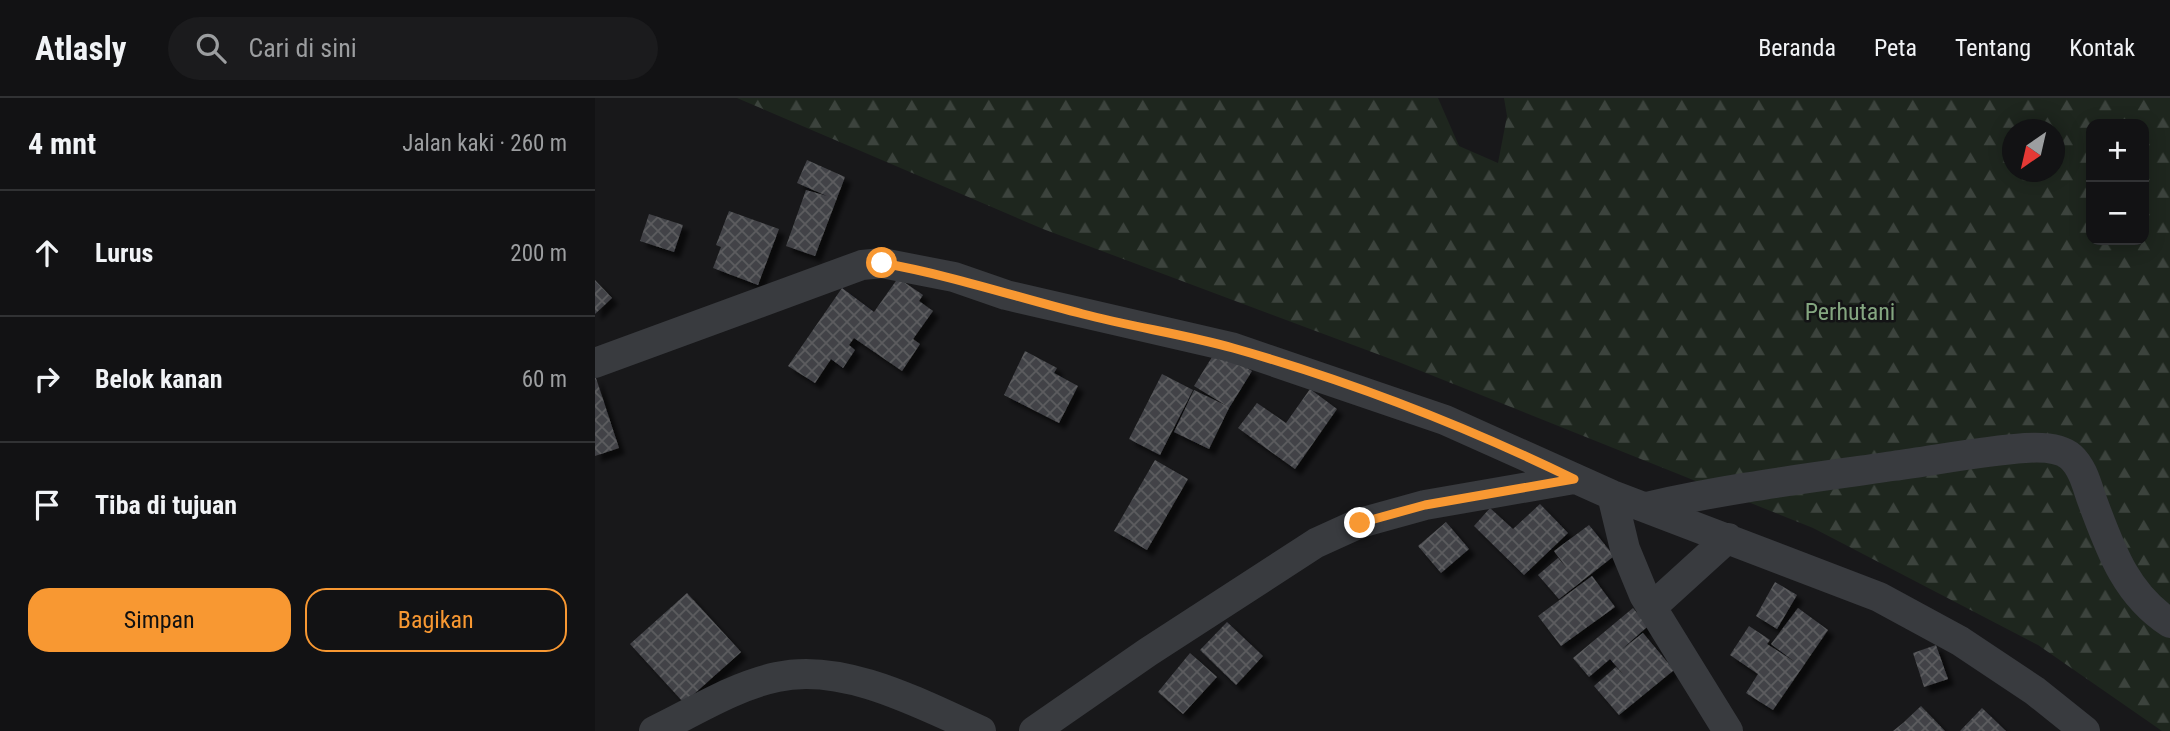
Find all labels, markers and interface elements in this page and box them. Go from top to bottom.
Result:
search box [168,17,658,80]
text: Atlasly [35,29,126,68]
icon: search [192,29,230,67]
text: Cari di sini [248,33,357,63]
text: Beranda [1758,34,1836,62]
text: Peta [1874,34,1917,62]
text: Tentang [1955,34,2031,62]
text: Kontak [2069,34,2135,62]
north arrow [2002,119,2065,182]
map controls [2086,119,2149,245]
button: + [2086,119,2149,182]
text: 4 mnt [28,126,96,161]
text: Jalan kaki · 260 m [402,130,567,157]
button: − [2086,182,2149,245]
icon: ahead [28,234,66,272]
text: Lurus [95,238,153,268]
text: 200 m [510,240,567,267]
route start [866,247,897,278]
park label: Perhutani [1805,298,1895,326]
icon: right [28,360,66,398]
text: Belok kanan [95,364,222,394]
text: 60 m [522,366,567,393]
icon: arrive [28,486,66,524]
text: Tiba di tujuan [95,490,237,520]
route end [1344,507,1375,538]
button: Simpan [28,588,291,652]
button: Bagikan [305,588,567,652]

